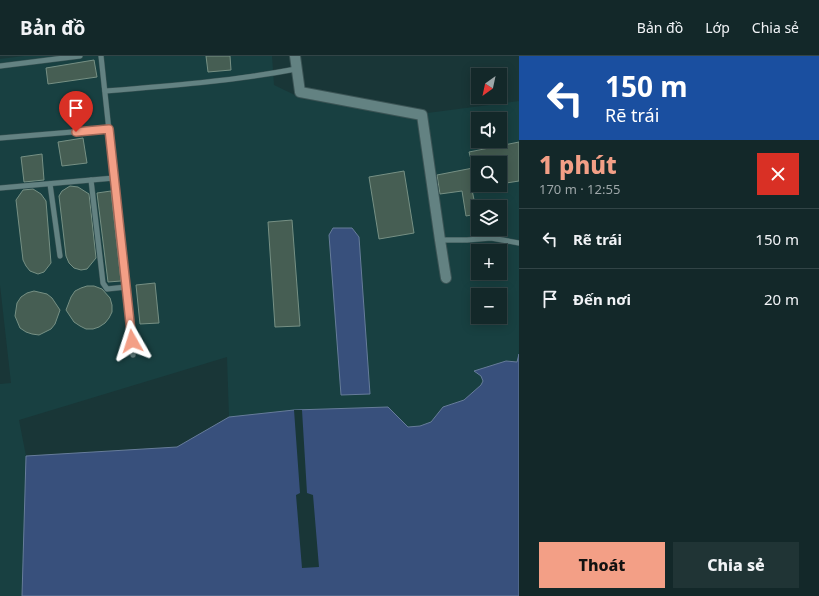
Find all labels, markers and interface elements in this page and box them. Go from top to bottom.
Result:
text: Bản đồ [20,15,85,41]
text: Bản đồ [637,18,683,37]
text: Lớp [705,18,730,37]
text: Chia sẻ [752,18,799,37]
text: 150 m [605,67,688,105]
north arrow [471,68,507,104]
map controls [471,68,507,324]
icon: left [539,72,591,124]
pin [59,91,93,132]
icon: arrive [65,97,87,119]
text: Rẽ trái [605,103,659,127]
button: sound [471,112,507,148]
text: 1 phút [539,148,617,181]
button: close [757,153,799,195]
button: search [471,156,507,192]
text: 170 m · 12:55 [539,180,620,198]
button: layers [471,200,507,236]
icon: left [539,228,561,250]
text: Rẽ trái [573,229,622,249]
text: 150 m [755,229,799,249]
button: + [471,244,507,280]
button: − [471,288,507,324]
icon: arrive [539,288,561,310]
text: Đến nơi [573,289,631,309]
text: 20 m [764,289,799,309]
position arrow [111,320,153,362]
button: Thoát [539,542,665,588]
button: Chia sẻ [673,542,799,588]

